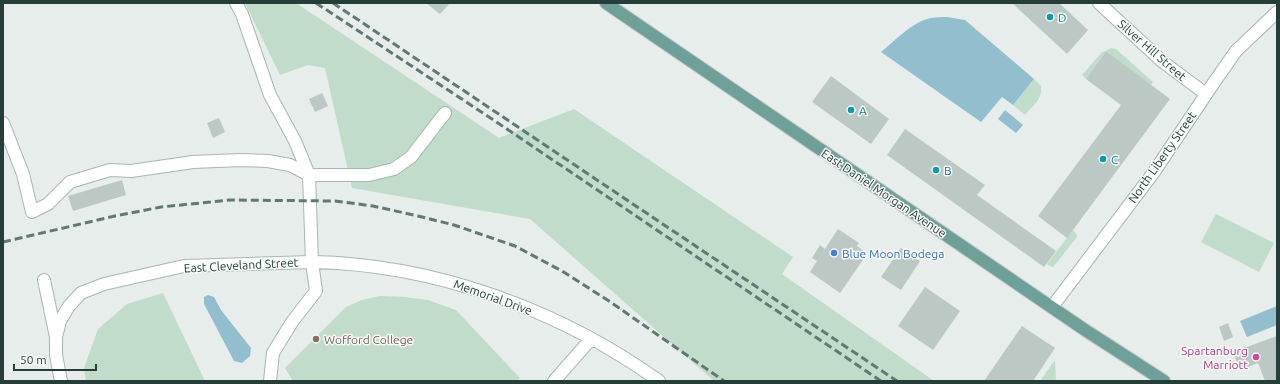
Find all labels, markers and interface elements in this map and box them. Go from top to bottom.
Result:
place label: D [1058,11,1066,24]
marker: D [1045,12,1055,22]
street label: Silver Hill Street [1115,17,1189,83]
place label: A [859,104,867,117]
marker: A [846,105,856,115]
street label: North Liberty Street [1126,109,1199,205]
street label: East Daniel Morgan Avenue [819,146,949,240]
place label: C [1111,153,1119,166]
marker: C [1098,154,1108,164]
place label: B [944,164,952,177]
marker: B [931,165,941,175]
place label: Blue Moon Bodega [842,247,944,260]
marker: Blue Moon Bodega [829,248,839,258]
street label: East Cleveland Street [183,255,299,274]
street label: Memorial Drive [452,277,534,317]
place label: Wofford College [324,333,413,346]
marker: Wofford College [311,334,321,344]
place label: Spartanburg Marriott [1181,344,1248,371]
scale bar [14,346,96,372]
marker: Spartanburg Marriott [1251,352,1261,362]
text: 50 m [20,353,47,366]

